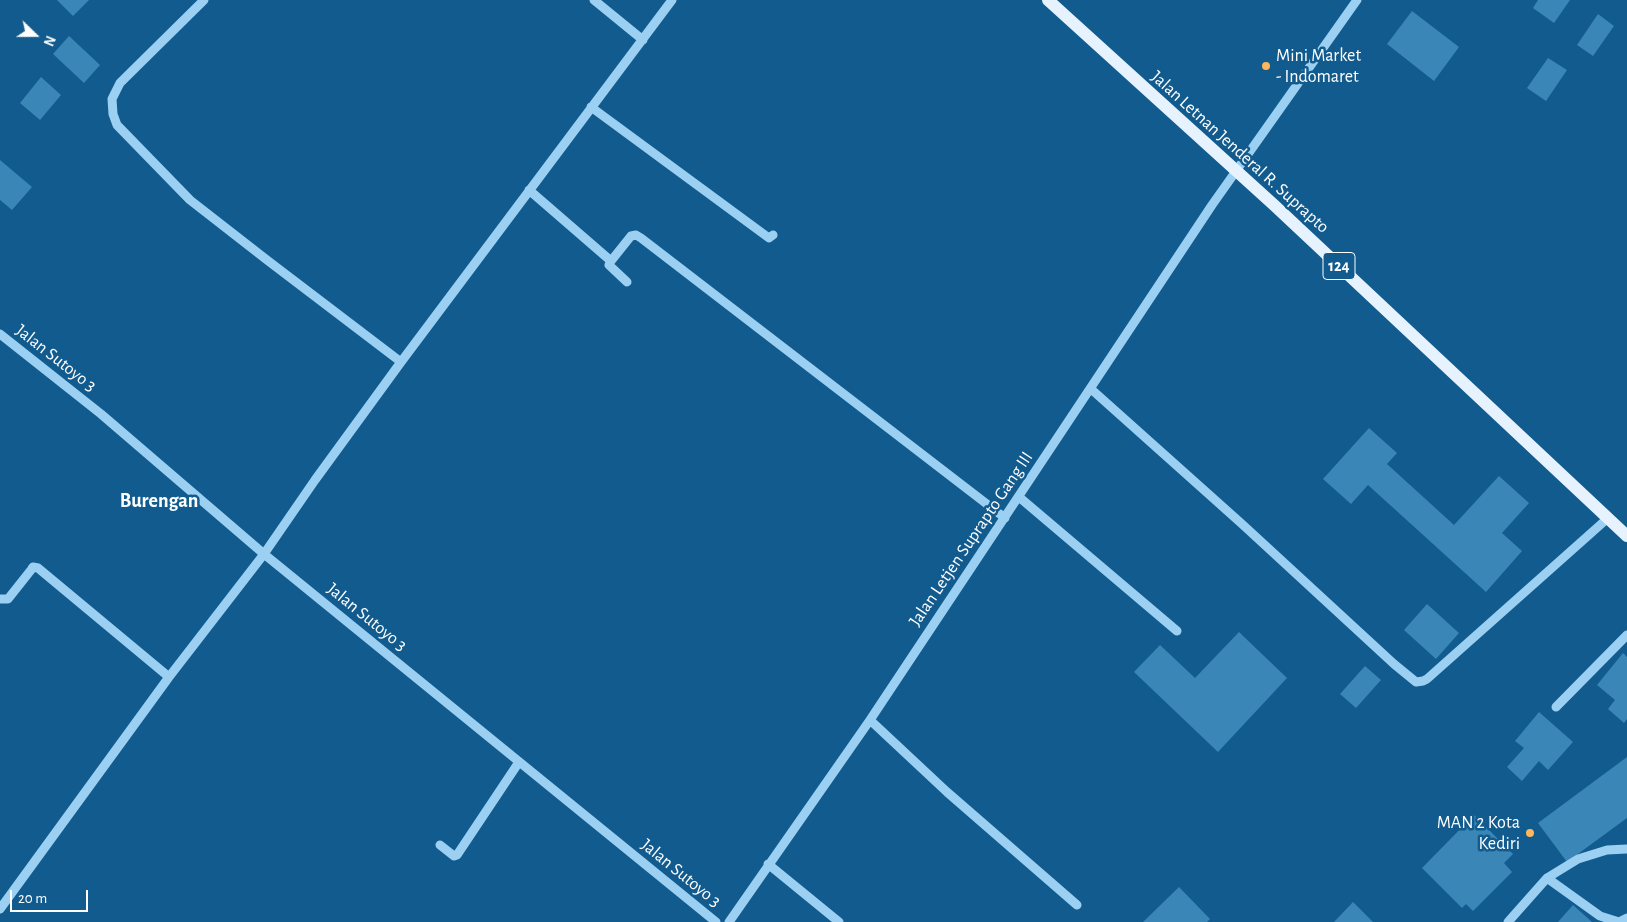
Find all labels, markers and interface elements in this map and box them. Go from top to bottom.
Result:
north arrow [10,10,60,60]
text: N [41,33,57,48]
place label: Mini Market - Indomaret [1276,45,1361,88]
marker: Mini Market - Indomaret [1260,60,1272,72]
street label: Jalan Letnan Jenderal R. Suprapto [1146,66,1334,238]
road number: 124 [1323,252,1355,280]
street label: Jalan Sutoyo 3 [11,320,101,396]
street label: Jalan Letjen Suprapto Gang III [904,447,1038,631]
district label: Burengan [120,489,198,513]
street label: Jalan Sutoyo 3 [323,578,411,656]
place label: MAN 2 Kota Kediri [1437,812,1520,854]
marker: MAN 2 Kota Kediri [1524,827,1536,839]
street label: Jalan Sutoyo 3 [637,834,725,912]
scale bar [12,880,90,912]
text: 20 m [18,891,47,906]

